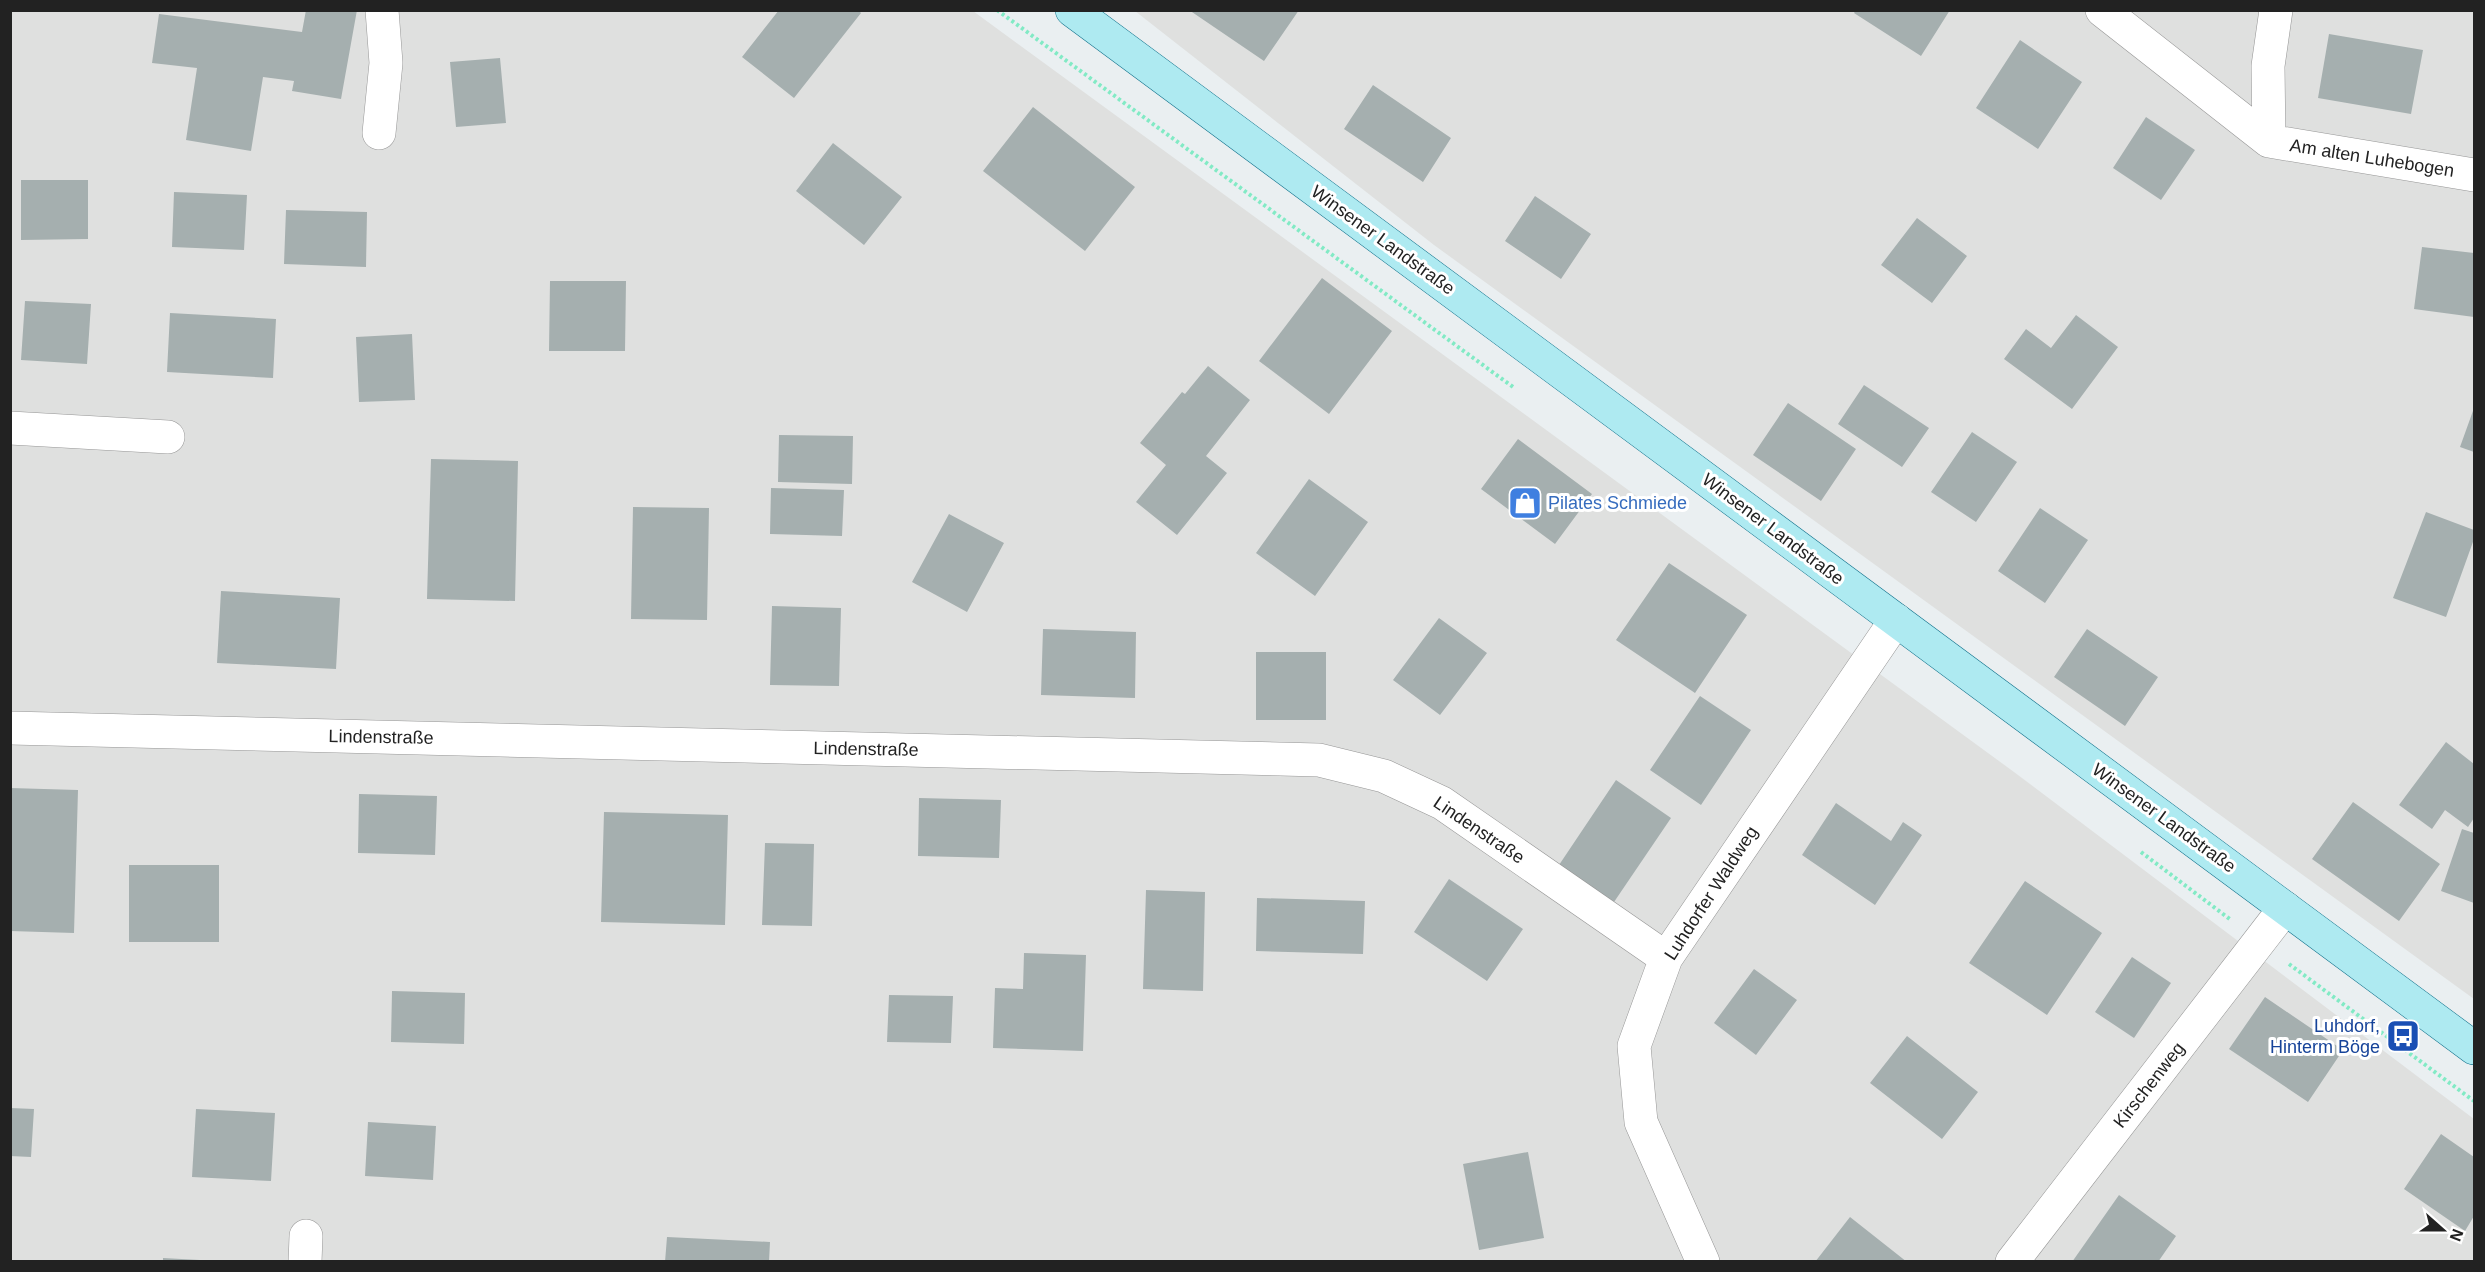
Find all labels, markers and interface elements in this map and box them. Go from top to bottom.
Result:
street label: Am alten Luhebogen [2288,135,2456,181]
street label: Winsener Landstraße [1308,181,1458,299]
street label: Winsener Landstraße [1698,469,1848,589]
shop icon: Pilates Schmiede [1507,485,1543,521]
place label: Pilates Schmiede [1548,493,1687,513]
street label: Lindenstraße [328,726,434,748]
street label: Lindenstraße [813,738,919,760]
street label: Winsener Landstraße [2089,759,2239,877]
street label: Lindenstraße [1430,792,1528,868]
street label: Luhdorfer Waldweg [1660,822,1762,964]
place label: Luhdorf, Hinterm Böge [2270,1016,2380,1057]
bus stop icon: Luhdorf, Hinterm Böge [2385,1018,2421,1054]
street label: Kirschenweg [2109,1038,2189,1132]
north arrow [2413,1200,2473,1260]
text: N [2447,1227,2467,1244]

